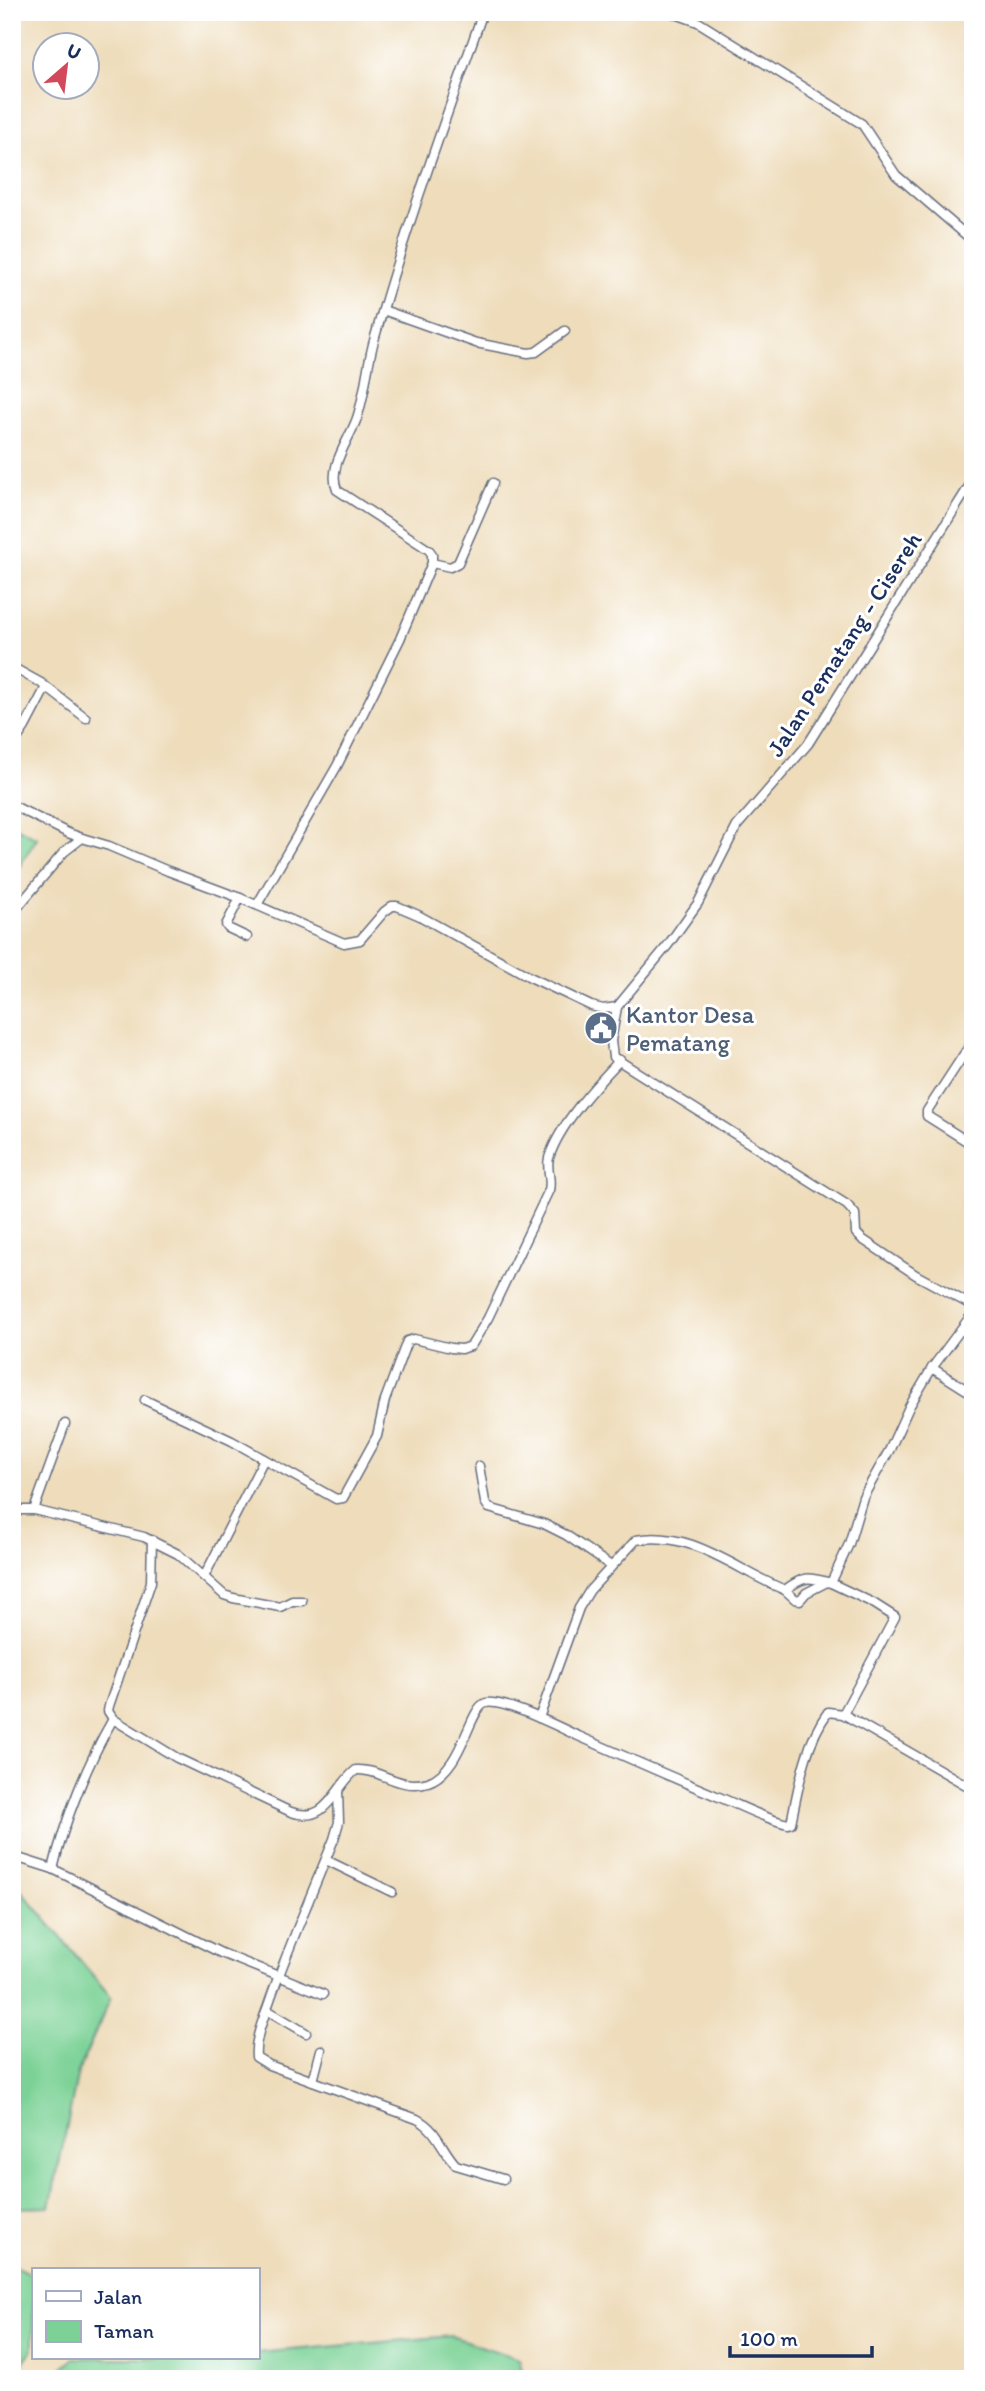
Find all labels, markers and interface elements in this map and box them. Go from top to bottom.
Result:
north arrow [32,32,102,102]
text: U [63,38,85,65]
street label: Jalan Pematang - Cisereh [761,526,928,762]
place label: Kantor Desa Pematang [626,1000,755,1057]
public building icon: Kantor Desa Pematang [582,1009,620,1047]
legend [32,2268,259,2360]
text: Jalan [94,2284,142,2309]
scale bar [730,2314,871,2358]
text: Taman [94,2318,154,2343]
text: 100 m [740,2326,798,2351]

